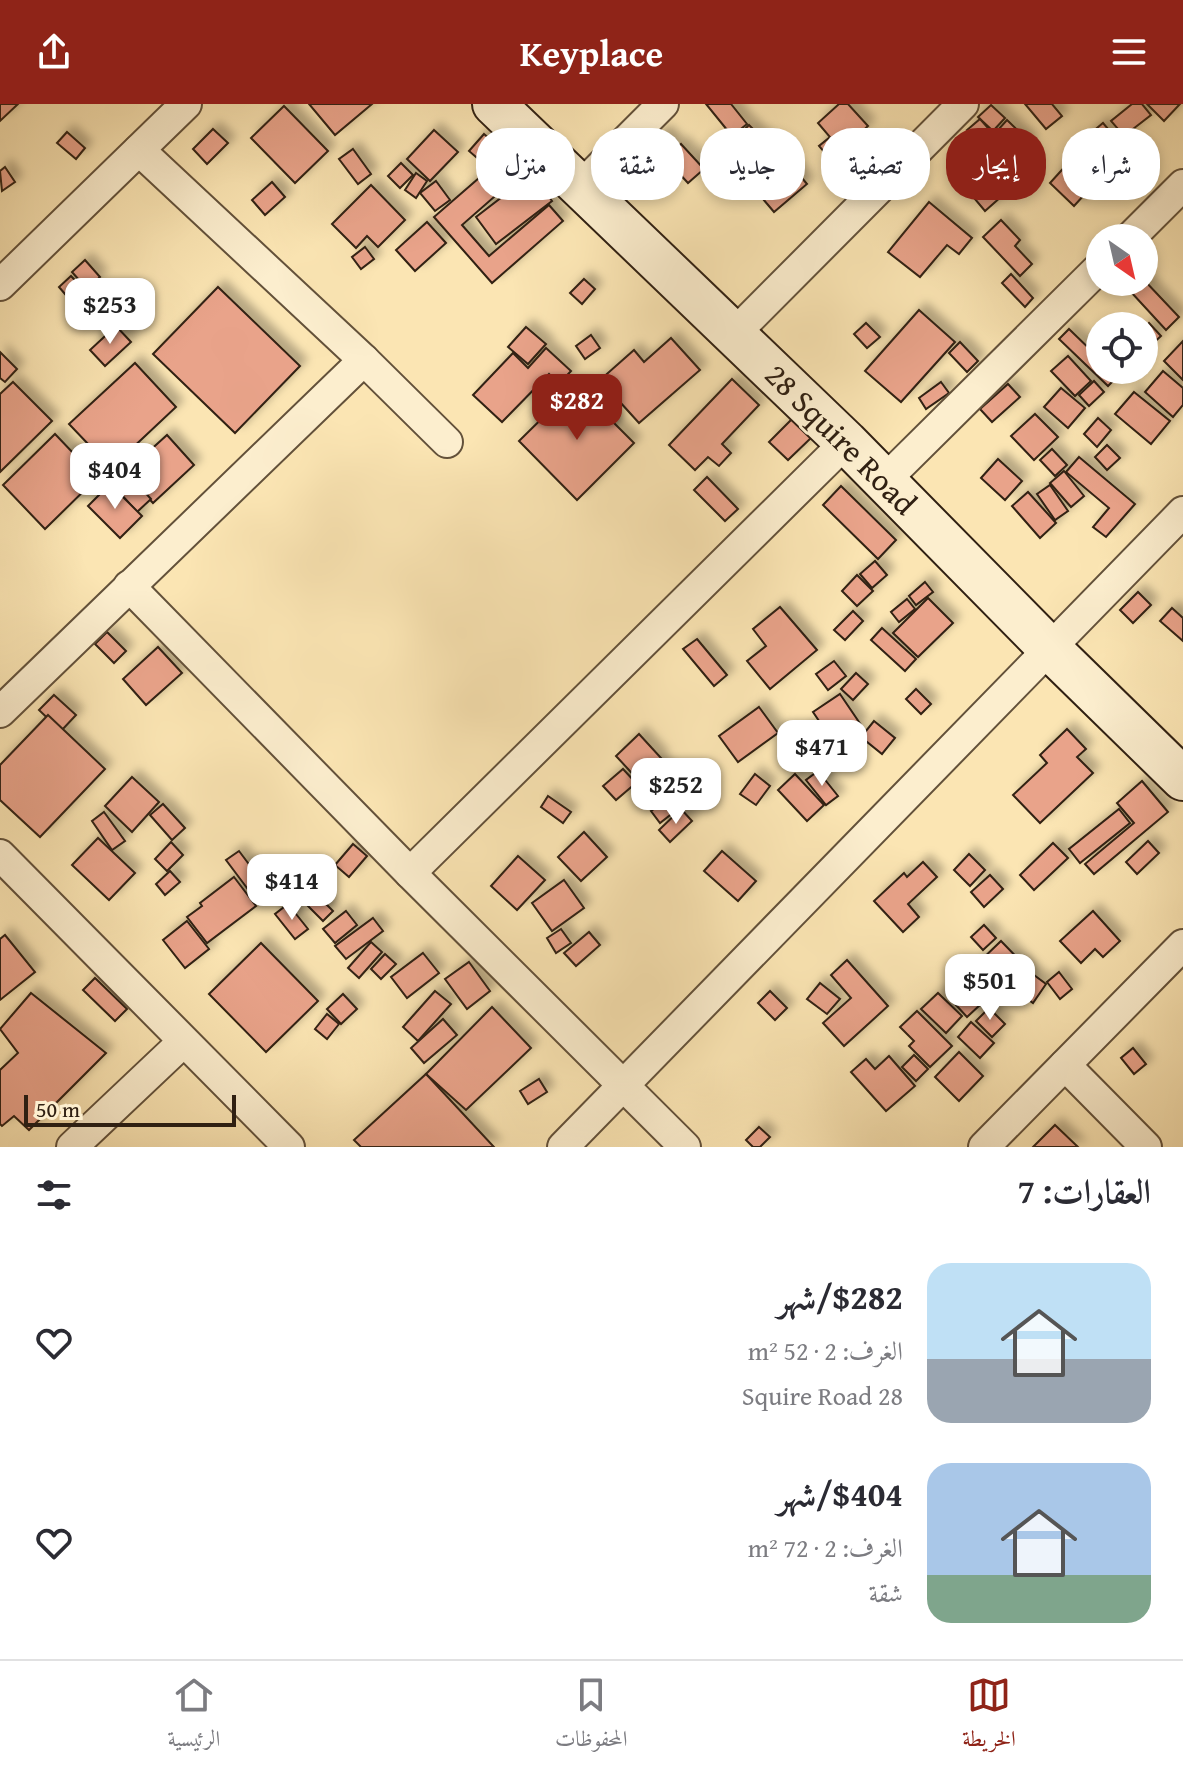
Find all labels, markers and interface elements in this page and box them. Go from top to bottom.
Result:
text: Keyplace [520,26,663,79]
icon: share [32,30,76,74]
icon: menu [1107,30,1151,74]
chip: منزل [476,128,575,200]
chip: شقة [591,128,684,200]
chip: جديد [700,128,805,200]
chip: تصفية [821,128,930,200]
chip: إيجار [946,128,1046,200]
chip: شراء [1062,128,1160,200]
north arrow [1086,224,1158,296]
map controls [1086,224,1158,384]
pin: $253 [63,278,157,346]
text: $253 [83,284,137,323]
button: locate [1086,312,1158,384]
street label: 28 Squire Road [755,352,928,525]
pin: $282 [530,374,624,442]
text: $282 [550,380,604,419]
pin: $404 [68,443,162,511]
text: $404 [88,449,142,488]
pin: $471 [775,720,869,788]
text: $471 [795,726,849,765]
pin: $252 [629,758,723,826]
text: $252 [649,764,703,803]
pin: $414 [245,854,339,922]
text: $414 [265,860,319,899]
pin: $501 [943,954,1037,1022]
text: $501 [963,960,1017,999]
scale bar [24,1091,236,1127]
text: 50 m [36,1093,80,1125]
text: العقارات: 7 [1017,1166,1151,1215]
icon: filters [32,1173,76,1217]
text: $282/شهر [777,1272,903,1321]
icon: home [991,1295,1087,1391]
icon: heart [32,1321,76,1365]
text: الغرف: 2 · 52 m² [748,1331,903,1370]
text: 28 Squire Road [742,1376,903,1415]
text: $404/شهر [777,1469,903,1518]
icon: home [991,1495,1087,1591]
icon: heart [32,1521,76,1565]
text: الغرف: 2 · 72 m² [748,1528,903,1567]
text: شقة [869,1573,903,1612]
tab: الرئيسية [167,1673,220,1760]
tab: المحفوظات [555,1673,627,1760]
tab: الخريطة [962,1673,1016,1760]

